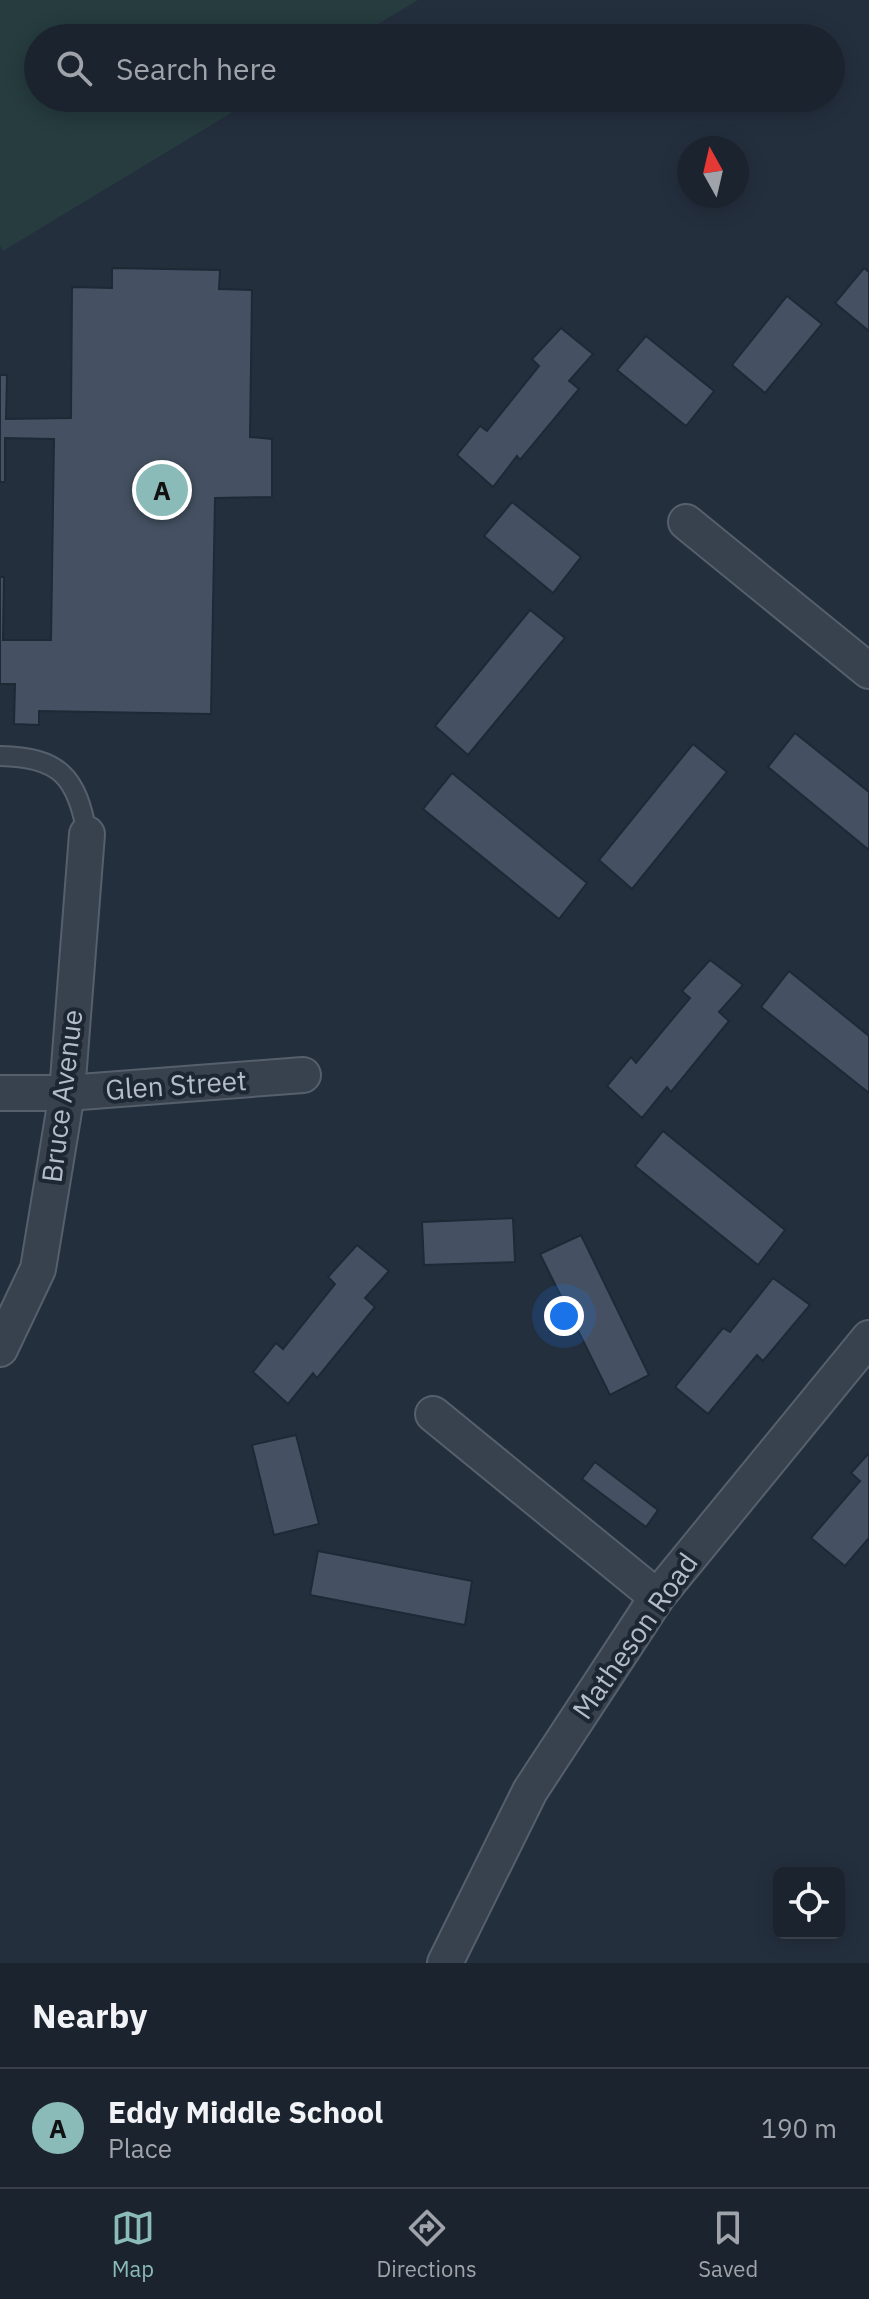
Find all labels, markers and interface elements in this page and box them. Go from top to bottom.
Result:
search box [24,24,845,112]
icon: search [52,46,96,90]
text: Search here [116,49,277,88]
north arrow [677,136,749,208]
pin: A [136,460,188,520]
street label: Bruce Avenue [33,1007,90,1184]
street label: Glen Street [104,1061,248,1108]
your location [544,1296,584,1336]
street label: Matheson Road [564,1545,706,1726]
map controls [773,1867,845,1939]
button: locate [773,1867,845,1939]
text: Nearby [32,1993,147,2037]
text: Eddy Middle School [108,2092,383,2131]
text: A [49,2111,67,2145]
text: 190 m [761,2111,837,2145]
text: Place [108,2131,172,2165]
tab: Map [111,2206,155,2283]
tab: Directions [377,2206,477,2283]
tab: Saved [698,2206,758,2283]

